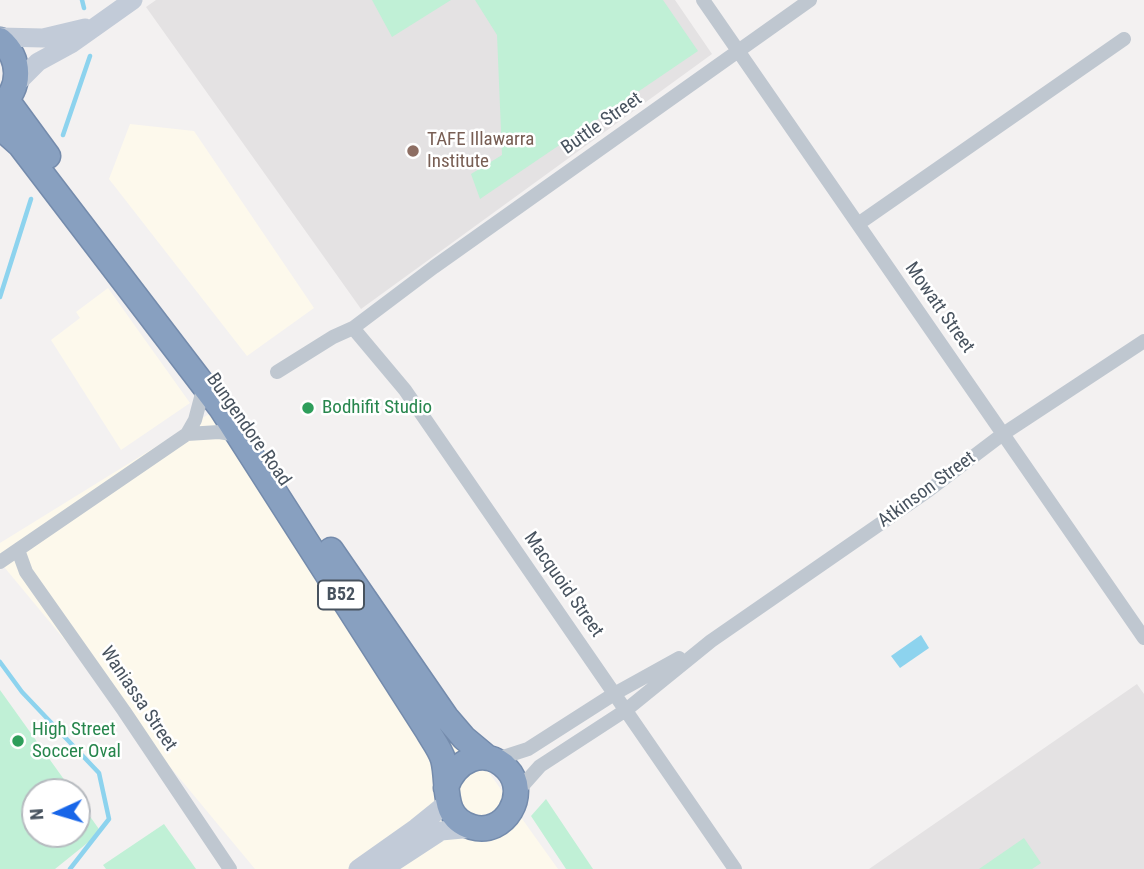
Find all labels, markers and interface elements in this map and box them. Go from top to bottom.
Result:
street label: Buttle Street [557,88,647,160]
place label: TAFE Illawarra Institute [427,129,534,173]
marker: TAFE Illawarra Institute [405,143,421,159]
street label: Mowatt Street [899,258,979,358]
street label: Bungendore Road [201,369,295,491]
place label: Bodhifit Studio [322,397,432,419]
marker: Bodhifit Studio [300,400,316,416]
street label: Atkinson Street [874,447,980,533]
street label: Macquoid Street [518,528,608,642]
road number: B52 [318,580,364,610]
street label: Waniassa Street [95,642,181,756]
place label: High Street Soccer Oval [32,719,121,763]
marker: High Street Soccer Oval [10,733,26,749]
north arrow [21,778,91,848]
text: N [25,808,48,821]

